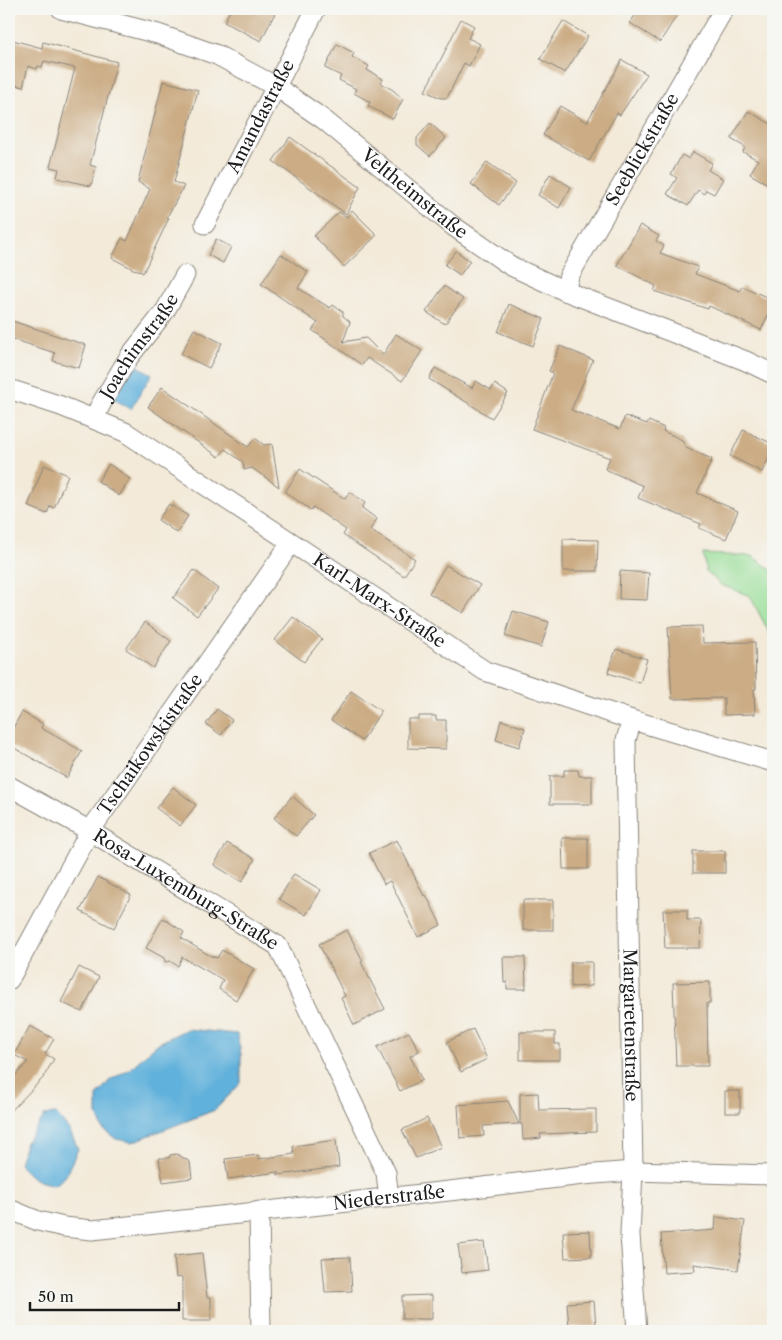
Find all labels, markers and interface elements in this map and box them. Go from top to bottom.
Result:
street label: Amandastraße [222,56,299,178]
street label: Seeblickstraße [601,89,684,209]
street label: Veltheimstraße [356,143,472,244]
street label: Joachimstraße [94,290,183,406]
street label: Karl-Marx-Straße [309,549,450,653]
street label: Tschaikowskistraße [93,669,207,820]
street label: Rosa-Luxemburg-Straße [89,825,283,955]
street label: Margaretenstraße [618,948,643,1102]
street label: Niederstraße [332,1180,446,1215]
scale bar [30,1280,179,1312]
text: 50 m [38,1287,74,1306]

